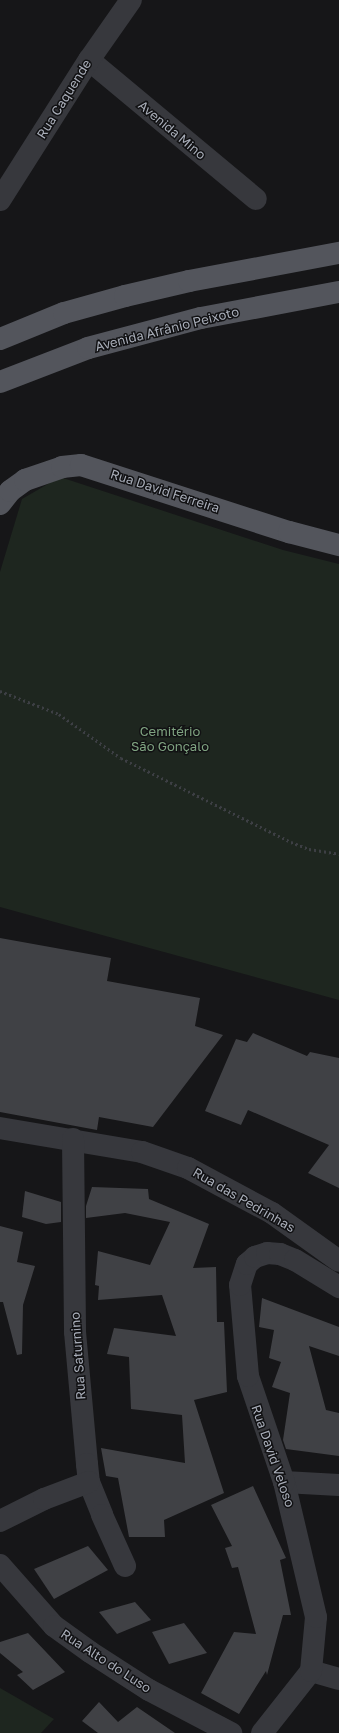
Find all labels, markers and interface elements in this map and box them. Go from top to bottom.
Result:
street label: Rua Caquende [33,57,95,141]
street label: Avenida Mino [135,97,209,163]
street label: Avenida Afrânio Peixoto [93,304,241,354]
street label: Rua David Ferreira [109,466,221,516]
park label: Cemitério São Gonçalo [131,724,209,755]
street label: Rua das Pedrinhas [190,1164,298,1236]
street label: Rua Saturnino [67,1312,89,1400]
street label: Rua David Veloso [248,1403,298,1509]
street label: Rua Alto do Luso [58,1626,154,1696]

